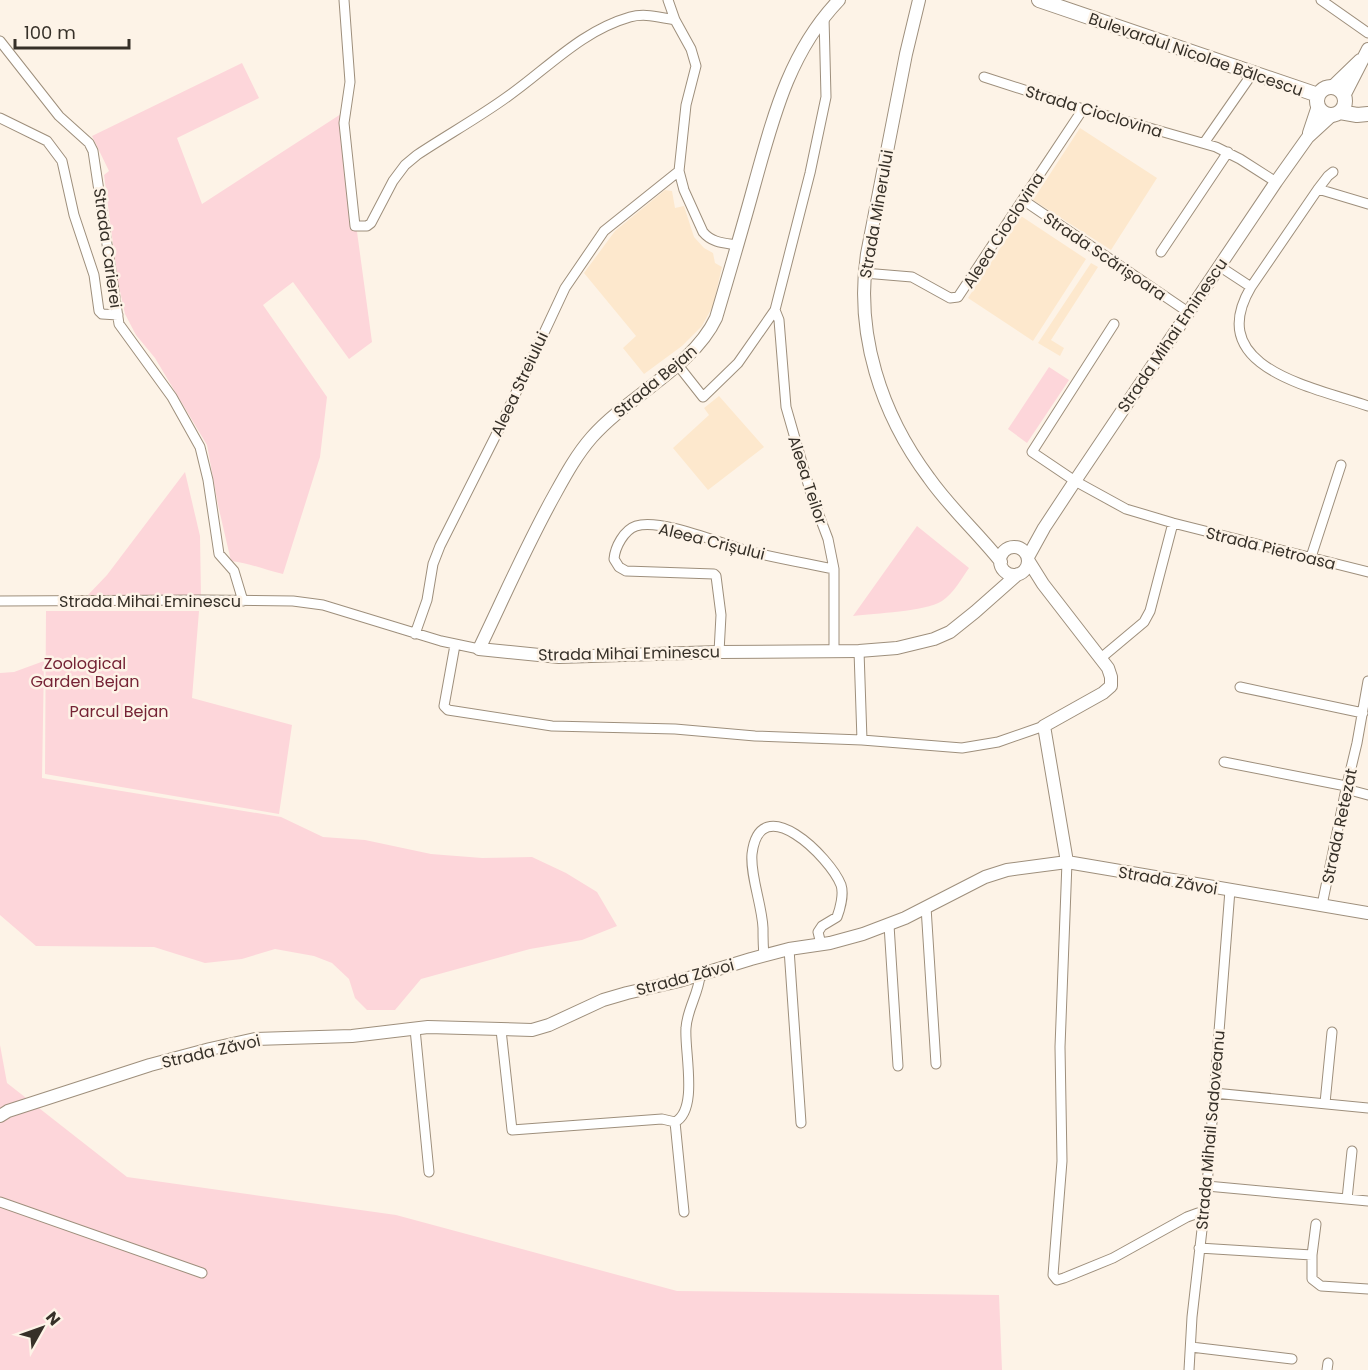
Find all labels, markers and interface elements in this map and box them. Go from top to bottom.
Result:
street label: Bulevardul Nicolae Bălcescu [1085,7,1306,102]
scale bar [15,12,129,50]
text: 100 m [24,20,76,45]
street label: Strada Cioclovina [1022,80,1165,143]
street label: Strada Minerului [854,148,899,280]
street label: Aleea Cioclovina [957,168,1050,293]
street label: Strada Carierei [88,187,127,309]
street label: Strada Scărișoara [1039,207,1171,306]
street label: Strada Mihai Eminescu [1112,253,1233,417]
street label: Aleea Streiului [485,328,554,440]
street label: Strada Bejan [609,340,702,423]
street label: Aleea Teilor [782,433,833,528]
street label: Aleea Crișului [656,517,767,566]
street label: Strada Pietroasa [1204,521,1338,576]
street label: Strada Mihai Eminescu [59,590,241,613]
street label: Strada Mihai Eminescu [538,640,720,667]
park label: Zoological Garden Bejan [30,652,140,693]
park label: Parcul Bejan [70,700,168,723]
street label: Strada Retezat [1316,766,1363,886]
street label: Strada Zăvoi [1116,860,1219,901]
street label: Strada Zăvoi [634,953,737,1002]
street label: Strada Zăvoi [160,1029,263,1074]
street label: Strada Mihail Sadoveanu [1190,1029,1231,1231]
north arrow [12,1298,72,1358]
text: N [40,1307,66,1331]

